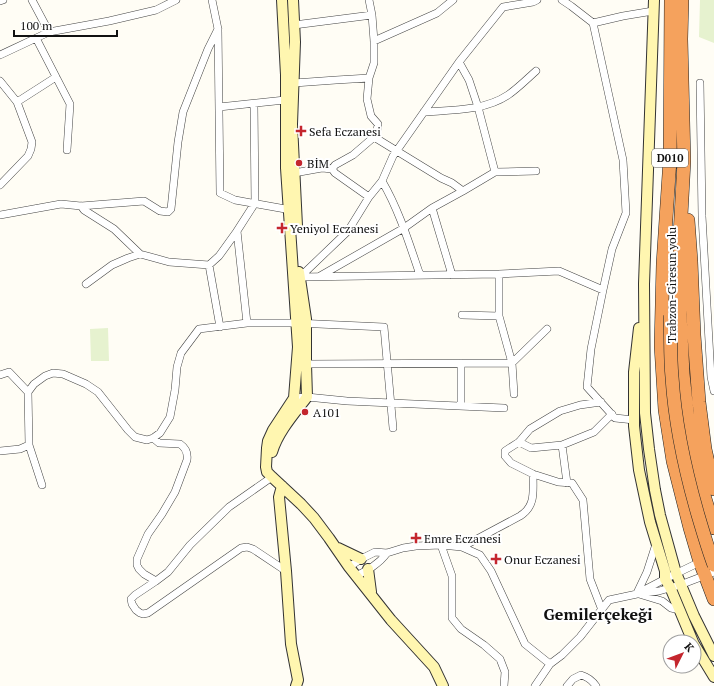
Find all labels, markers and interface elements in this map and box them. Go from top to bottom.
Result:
scale bar [14,12,117,38]
text: 100 m [20,18,53,33]
place label: Sefa Eczanesi [309,124,381,139]
marker: Sefa Eczanesi [296,126,306,136]
road number: D010 [652,149,688,167]
place label: BİM [307,156,330,171]
marker: BİM [294,158,304,168]
place label: Yeniyol Eczanesi [290,221,379,236]
marker: Yeniyol Eczanesi [277,223,287,233]
street label: Trabzon-Giresun yolu [664,227,679,343]
place label: A101 [313,405,340,420]
marker: A101 [300,407,310,417]
place label: Emre Eczanesi [424,531,502,546]
marker: Emre Eczanesi [411,533,421,543]
place label: Onur Eczanesi [504,552,581,567]
marker: Onur Eczanesi [491,554,501,564]
district label: Gemilerçekeği [544,603,652,625]
north arrow [662,634,702,674]
text: K [682,640,697,655]

